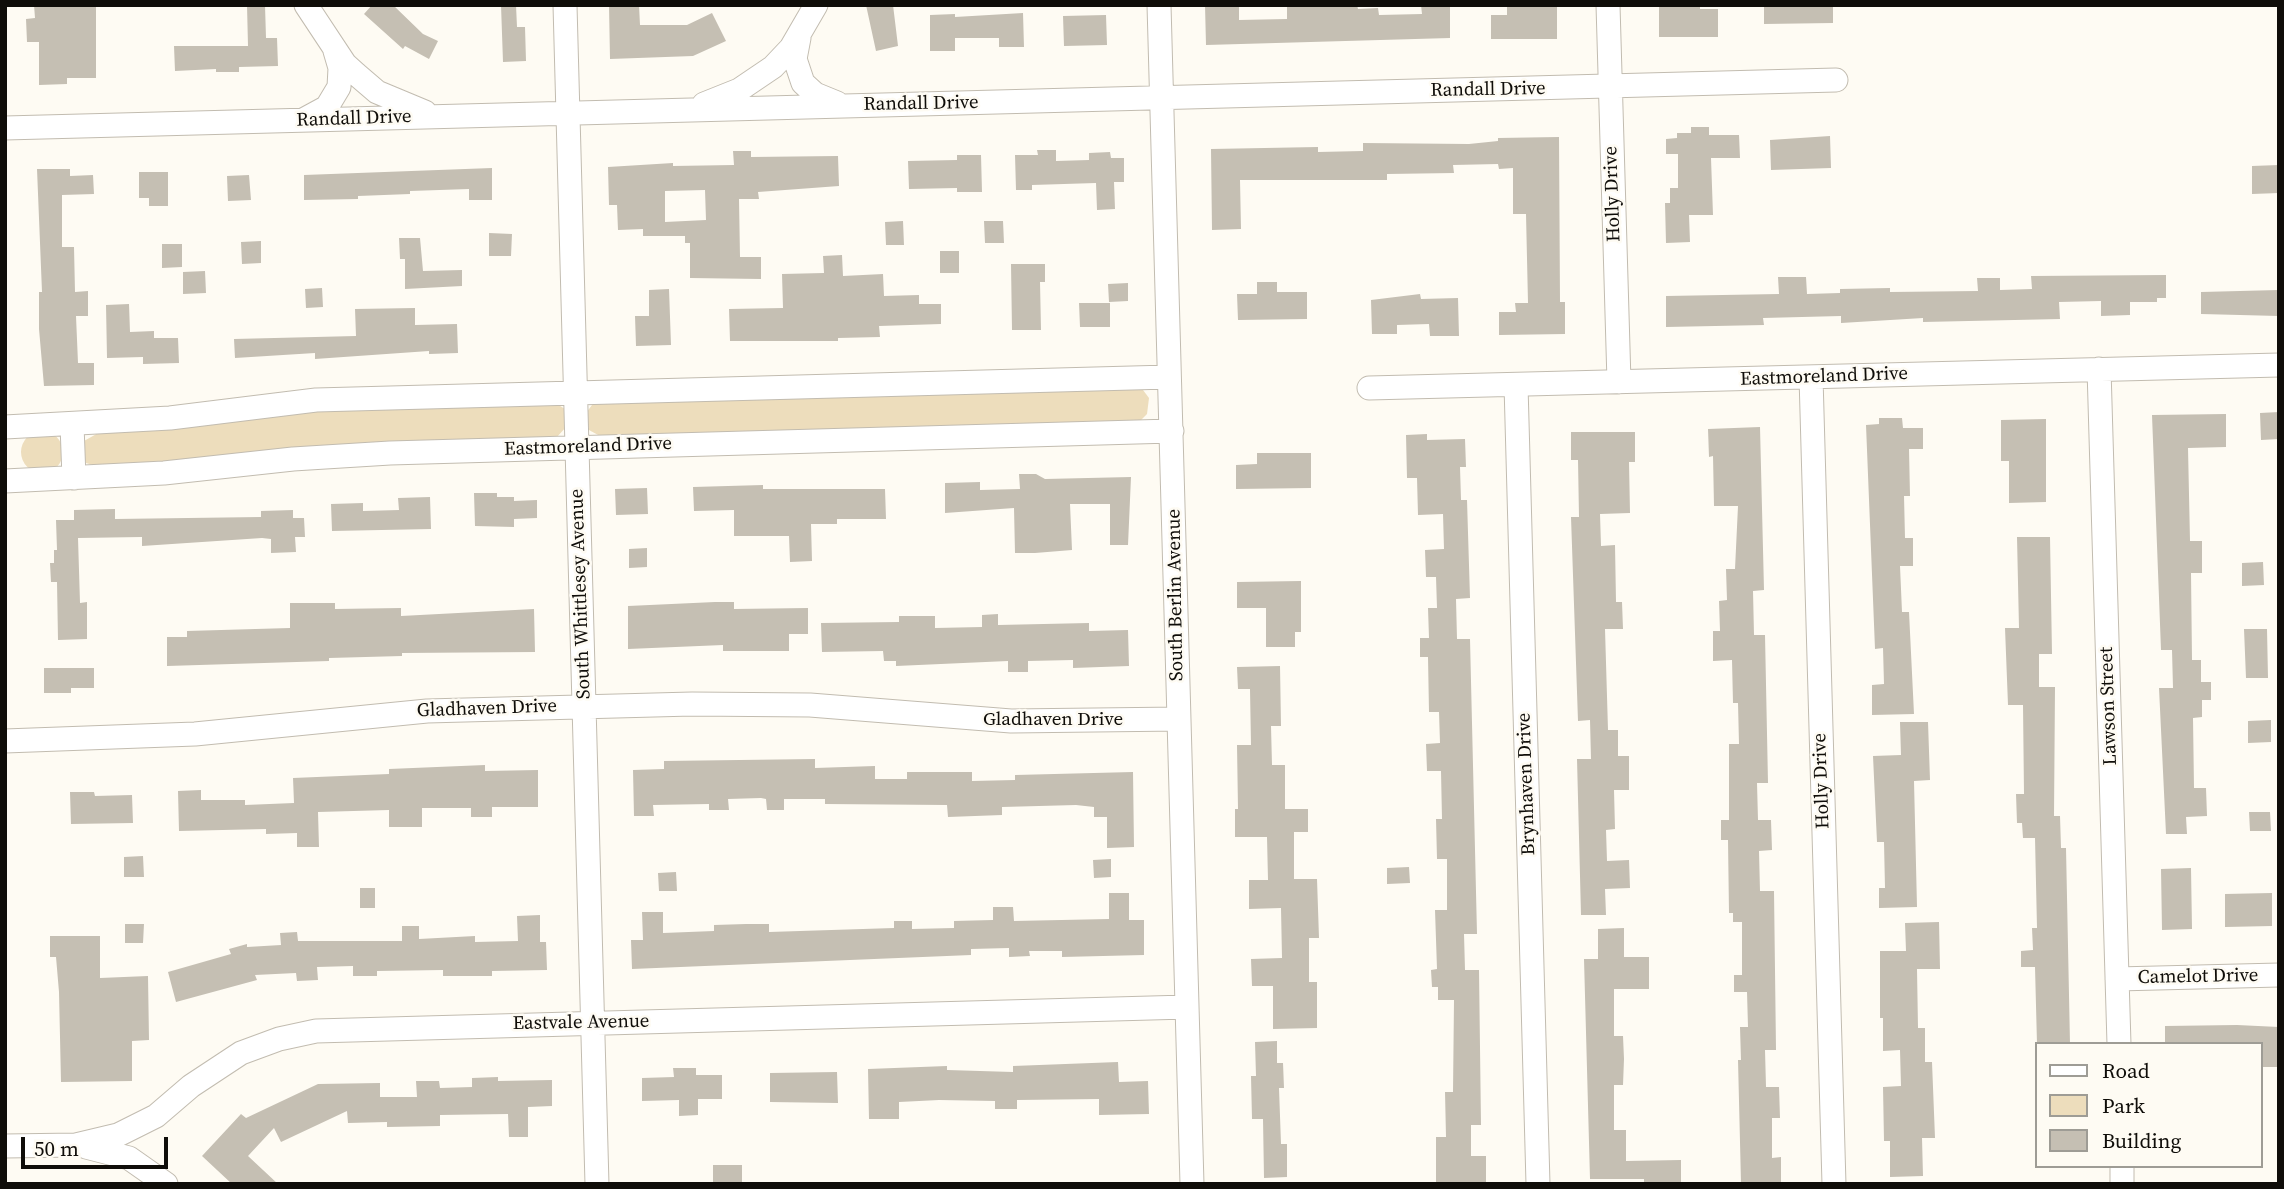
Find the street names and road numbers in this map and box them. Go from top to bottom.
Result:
street label: Randall Drive [1430,78,1546,102]
street label: Randall Drive [863,92,979,116]
street label: Randall Drive [296,106,412,132]
street label: Holly Drive [1600,146,1626,242]
street label: Eastmoreland Drive [1740,363,1908,391]
street label: Eastmoreland Drive [504,433,672,461]
street label: South Whittlesey Avenue [566,488,596,700]
street label: South Berlin Avenue [1163,509,1189,681]
street label: Lawson Street [2096,646,2122,766]
street label: Gladhaven Drive [417,695,557,723]
street label: Gladhaven Drive [983,709,1123,731]
street label: Brynhaven Drive [1513,712,1541,856]
street label: Holly Drive [1809,733,1835,829]
street label: Camelot Drive [2138,965,2258,989]
street label: Eastvale Avenue [512,1010,650,1036]

